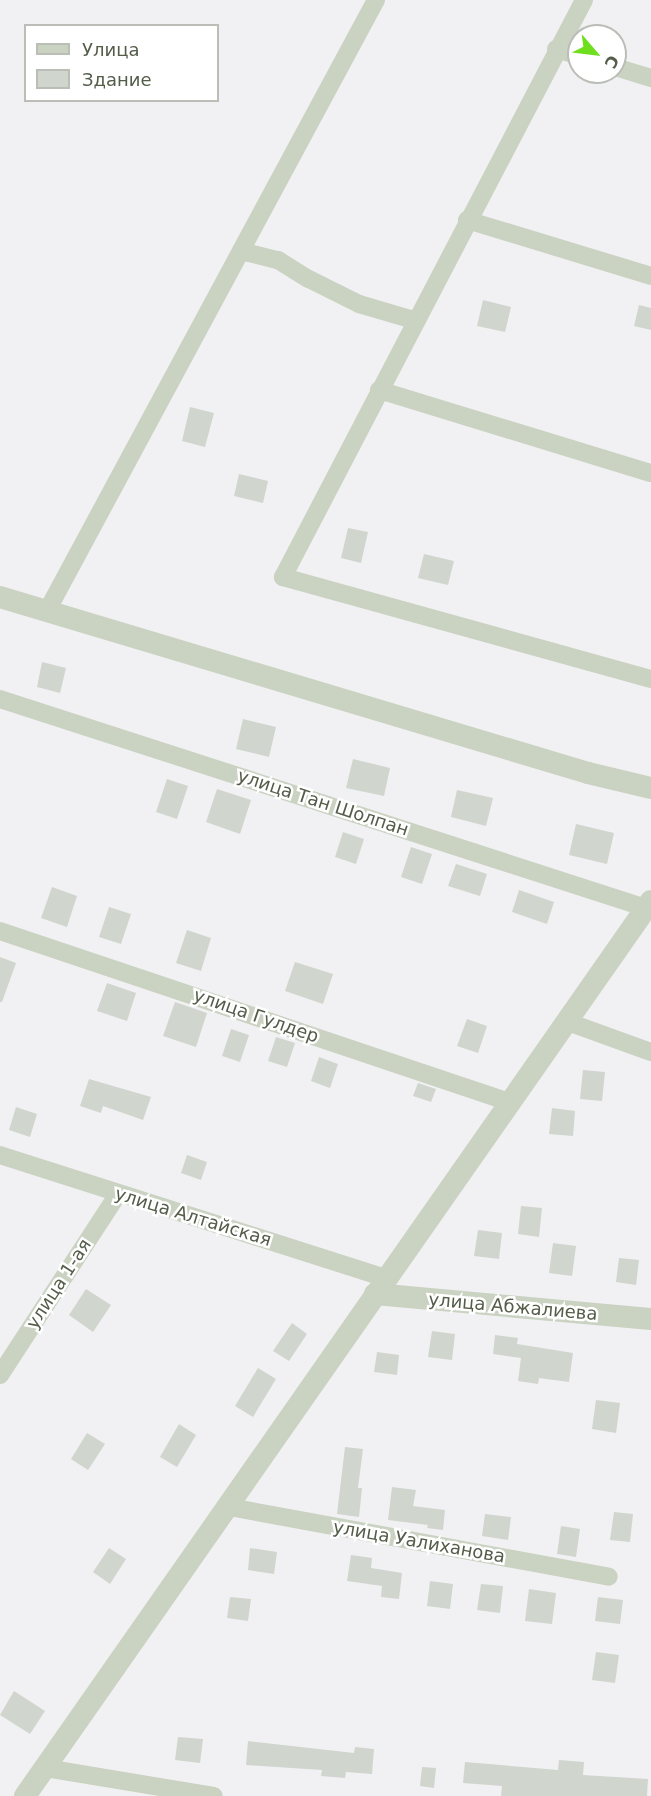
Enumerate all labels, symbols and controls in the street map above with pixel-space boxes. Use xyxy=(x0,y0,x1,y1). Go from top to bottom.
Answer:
legend xyxy=(24,24,219,102)
north arrow xyxy=(567,24,627,84)
text: Улица xyxy=(82,39,139,60)
text: С xyxy=(600,52,623,71)
text: Здание xyxy=(82,69,152,90)
street label: улица Тан Шолпан xyxy=(235,765,411,841)
street label: улица Гулдер xyxy=(191,984,321,1048)
street label: улица Алтайская xyxy=(112,1183,274,1251)
street label: улица 1-ая xyxy=(22,1235,96,1333)
street label: улица Абжалиева xyxy=(428,1289,598,1325)
street label: улица Уалиханова xyxy=(331,1516,507,1568)

